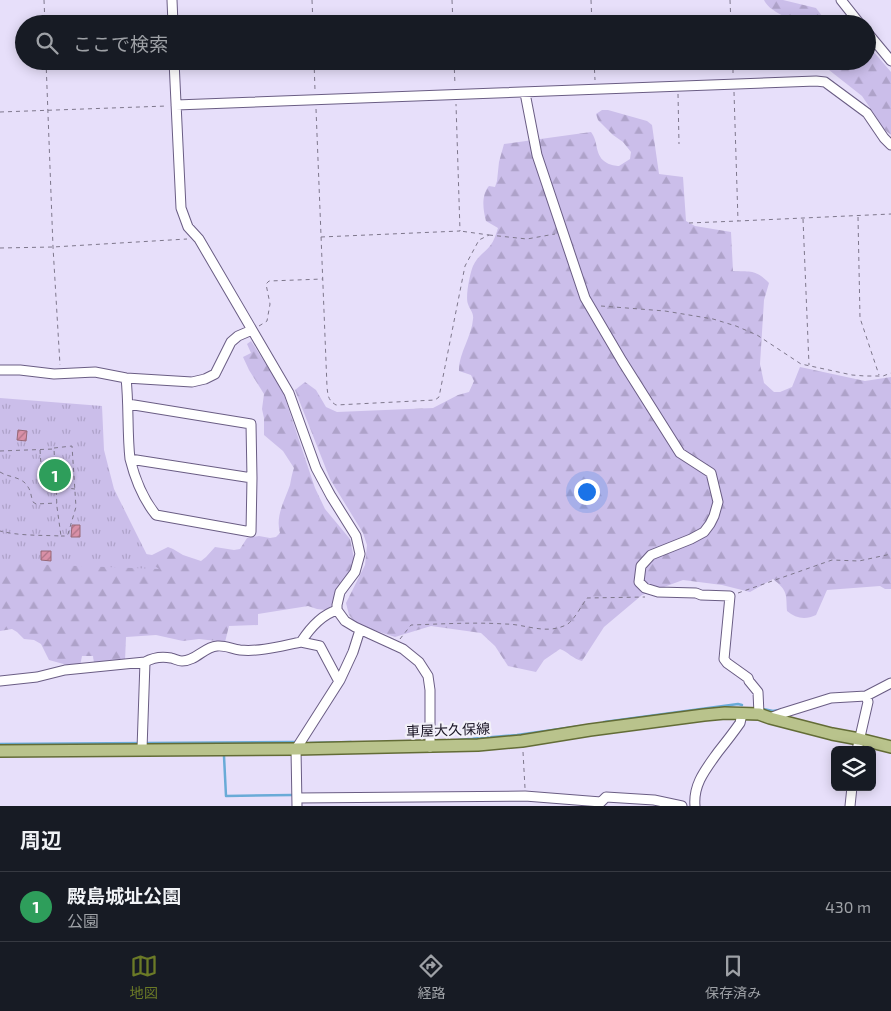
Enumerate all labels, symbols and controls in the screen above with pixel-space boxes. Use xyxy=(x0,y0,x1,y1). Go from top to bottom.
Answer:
search box xyxy=(15,15,876,70)
icon: search xyxy=(33,29,61,57)
text: ここで検索 xyxy=(73,32,168,55)
pin: 1 xyxy=(39,456,71,494)
your location xyxy=(574,479,600,505)
street label: 車屋大久保線 xyxy=(406,720,490,739)
map controls xyxy=(831,746,876,791)
button: layers xyxy=(831,746,876,791)
text: 周辺 xyxy=(20,827,62,852)
text: 殿島城址公園 xyxy=(67,884,181,907)
text: 1 xyxy=(33,897,39,916)
text: 430 m xyxy=(825,897,871,916)
text: 公園 xyxy=(67,911,99,930)
tab: 地図 xyxy=(130,952,158,1002)
tab: 経路 xyxy=(417,952,445,1002)
tab: 保存済み xyxy=(705,952,761,1002)

